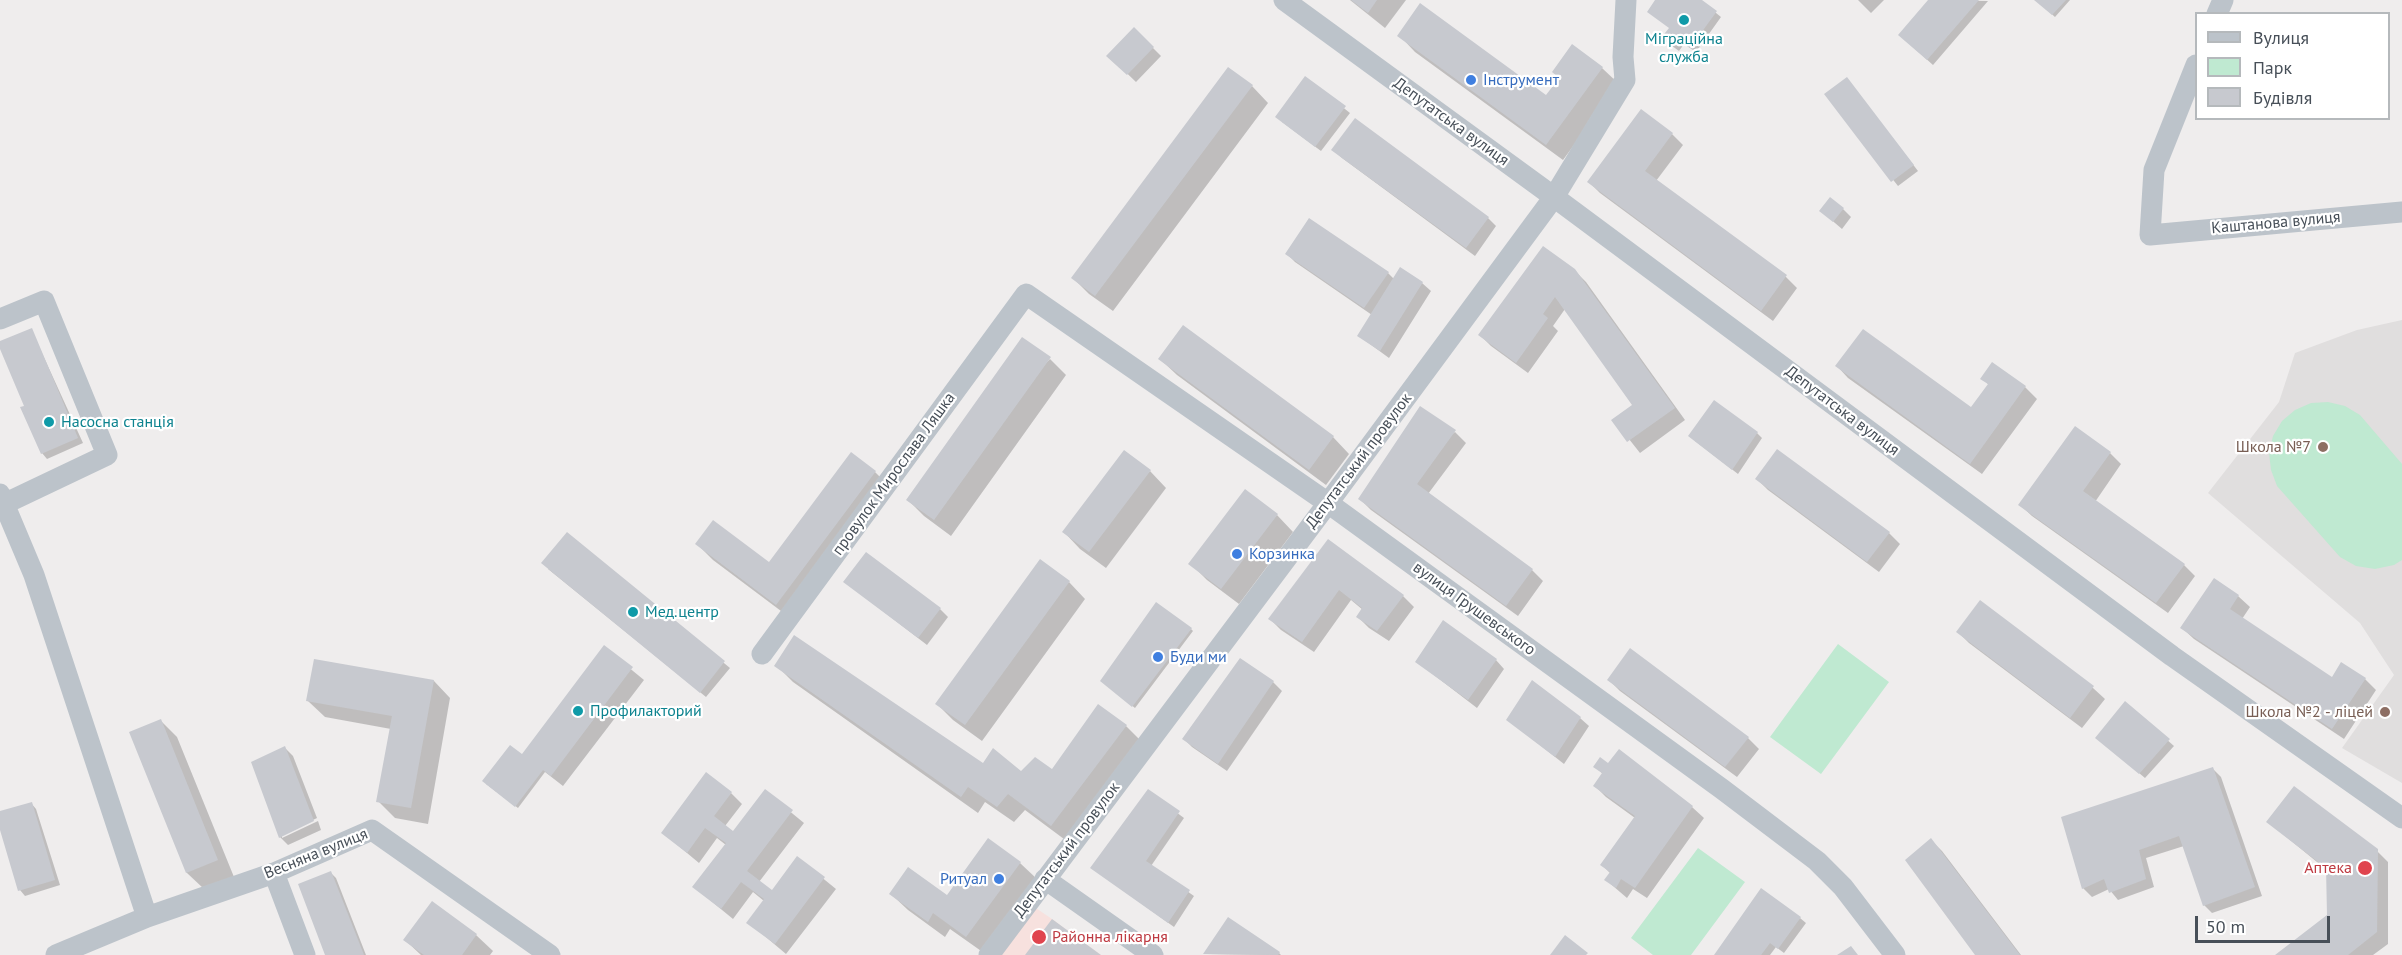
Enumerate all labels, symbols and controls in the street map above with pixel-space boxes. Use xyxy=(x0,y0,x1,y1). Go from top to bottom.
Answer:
legend xyxy=(2195,12,2390,120)
marker: Міграційна служба xyxy=(1677,13,1691,27)
text: Вулиця xyxy=(2253,26,2309,49)
place label: Міграційна служба xyxy=(1645,29,1723,67)
text: Парк xyxy=(2253,56,2292,79)
place label: Інструмент xyxy=(1483,70,1559,90)
marker: Інструмент xyxy=(1464,73,1478,87)
street label: Депутатська вулиця xyxy=(1390,74,1512,170)
text: Будівля xyxy=(2253,86,2312,109)
street label: Каштанова вулиця xyxy=(2211,208,2341,238)
street label: Депутатська вулиця xyxy=(1781,362,1903,460)
street label: провулок Мирослава Ляшка xyxy=(828,389,960,559)
street label: Депутатський провулок xyxy=(1302,390,1416,532)
place label: Насосна станція xyxy=(61,412,174,432)
marker: Насосна станція xyxy=(42,415,56,429)
place label: Школа №7 xyxy=(2236,437,2311,457)
marker: Школа №7 xyxy=(2316,440,2330,454)
place label: Корзинка xyxy=(1249,544,1315,564)
marker: Корзинка xyxy=(1230,547,1244,561)
street label: вулиця Грушевського xyxy=(1409,558,1539,660)
place label: Мед.центр xyxy=(645,602,719,622)
marker: Мед.центр xyxy=(626,605,640,619)
place label: Буди ми xyxy=(1170,647,1227,667)
marker: Буди ми xyxy=(1151,650,1165,664)
place label: Профилакторий xyxy=(590,701,702,721)
place label: Школа №2 - ліцей xyxy=(2245,702,2373,722)
marker: Профилакторий xyxy=(571,704,585,718)
marker: Школа №2 - ліцей xyxy=(2378,705,2392,719)
street label: Депутатський провулок xyxy=(1010,779,1124,921)
street label: Весняна вулиця xyxy=(261,825,371,883)
place label: Аптека xyxy=(2304,858,2352,878)
marker: Аптека xyxy=(2356,859,2374,877)
place label: Ритуал xyxy=(940,869,987,889)
marker: Ритуал xyxy=(992,872,1006,886)
scale bar xyxy=(2198,904,2333,942)
text: 50 m xyxy=(2206,915,2245,938)
place label: Районна лікарня xyxy=(1052,927,1168,947)
marker: Районна лікарня xyxy=(1030,928,1048,946)

